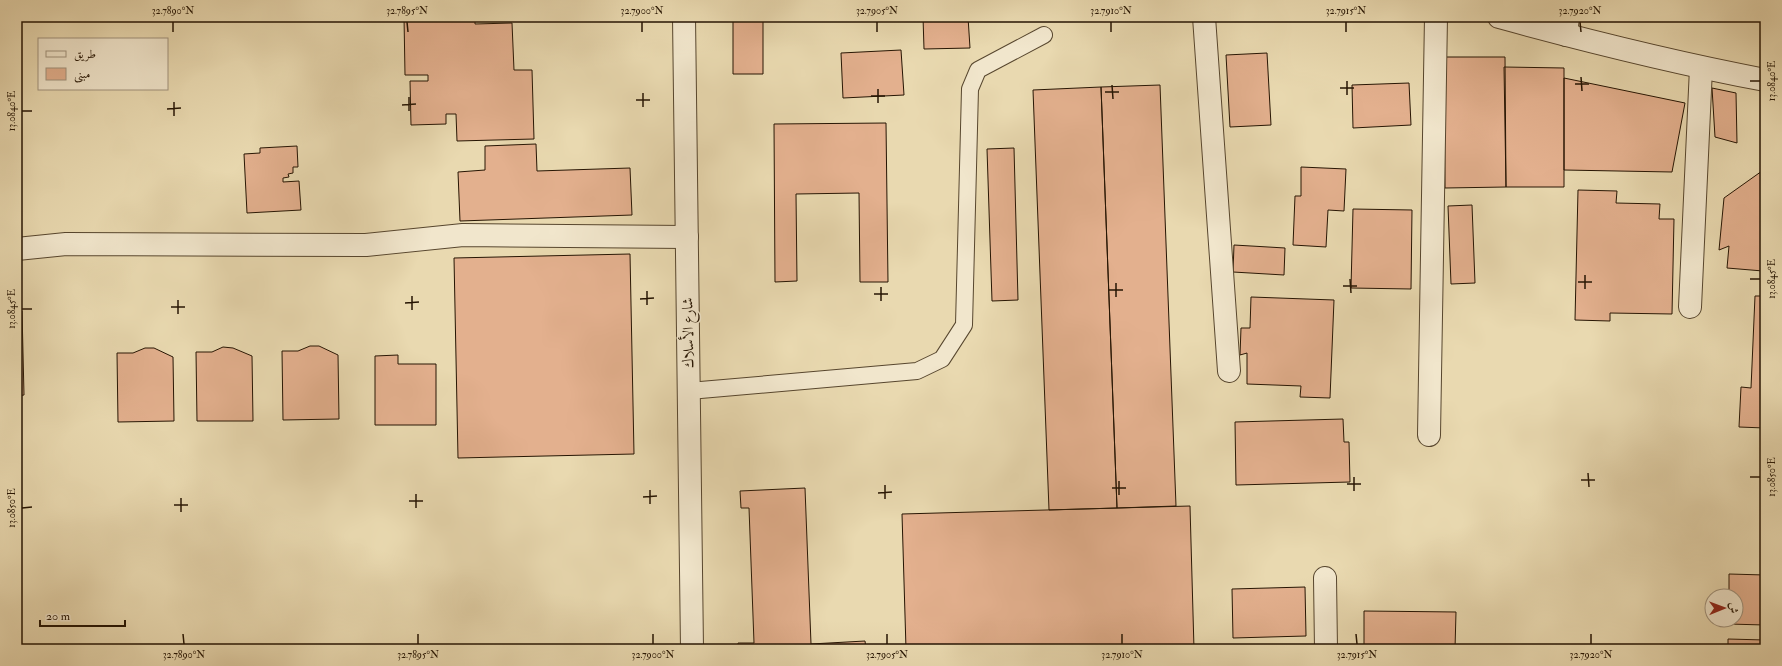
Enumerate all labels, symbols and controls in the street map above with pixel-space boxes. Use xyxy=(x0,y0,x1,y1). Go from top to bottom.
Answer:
text: 32.7890°N xyxy=(152,5,194,17)
text: 32.7895°N xyxy=(386,5,428,17)
text: 32.7900°N xyxy=(621,5,663,17)
text: 32.7905°N xyxy=(856,5,898,17)
text: 32.7910°N xyxy=(1090,5,1132,17)
text: 32.7915°N xyxy=(1326,5,1366,17)
text: 32.7920°N xyxy=(1559,5,1601,17)
legend xyxy=(38,38,168,90)
text: طريق xyxy=(74,47,96,62)
text: 13.0840°E xyxy=(1766,61,1778,101)
text: مبنى xyxy=(74,67,90,83)
text: 13.0840°E xyxy=(6,91,18,131)
text: 13.0845°E xyxy=(1766,259,1778,299)
text: 13.0845°E xyxy=(6,289,18,329)
street label: شارع الأسلاك xyxy=(676,297,702,369)
text: 13.0850°E xyxy=(1766,457,1778,497)
text: 13.0850°E xyxy=(6,488,18,528)
north arrow xyxy=(1704,588,1744,628)
scale bar xyxy=(40,602,125,628)
text: ش xyxy=(1727,602,1740,613)
text: 20 m xyxy=(46,609,71,624)
text: 32.7890°N xyxy=(163,649,205,661)
text: 32.7895°N xyxy=(397,649,439,661)
text: 32.7900°N xyxy=(632,649,674,661)
text: 32.7905°N xyxy=(866,649,908,661)
text: 32.7910°N xyxy=(1101,649,1143,661)
text: 32.7915°N xyxy=(1337,649,1377,661)
text: 32.7920°N xyxy=(1570,649,1612,661)

